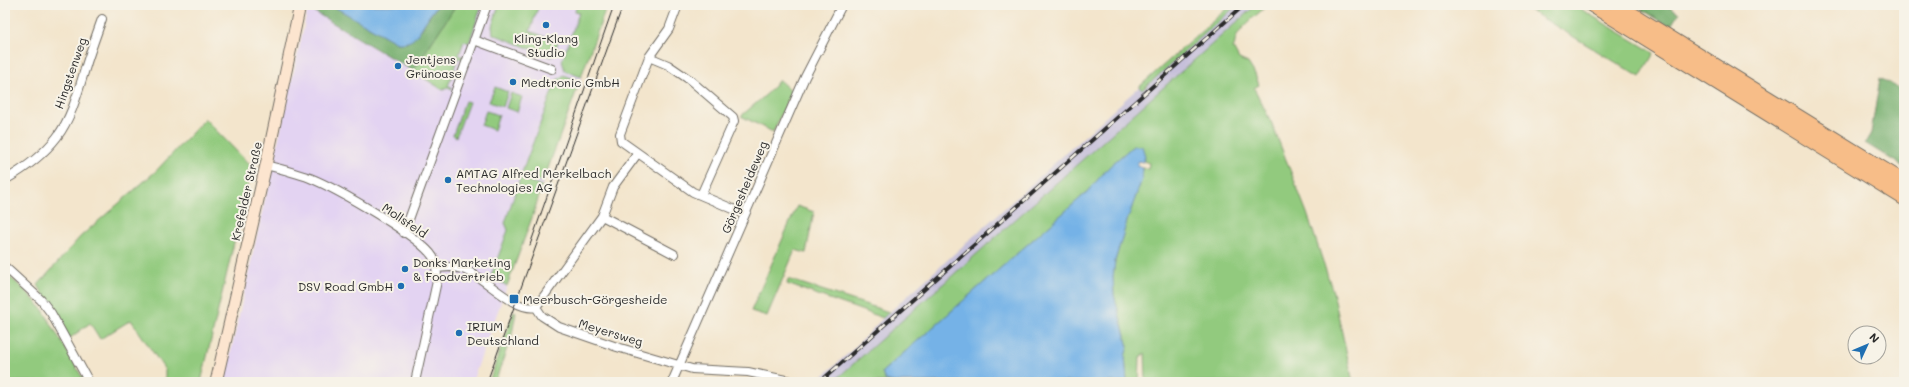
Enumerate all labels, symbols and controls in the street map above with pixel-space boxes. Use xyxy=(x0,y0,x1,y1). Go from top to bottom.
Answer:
marker: Kling-Klang Studio xyxy=(541,20,551,30)
place label: Kling-Klang Studio xyxy=(514,30,578,60)
street label: Hingstenweg xyxy=(50,35,90,111)
place label: Jentjens Grünoase xyxy=(406,51,462,81)
marker: Jentjens Grünoase xyxy=(393,61,403,71)
place label: Medtronic GmbH xyxy=(521,74,620,90)
marker: Medtronic GmbH xyxy=(508,77,518,87)
street label: Görgesheideweg xyxy=(717,138,771,236)
street label: Krefelder Straße xyxy=(227,140,265,242)
place label: AMTAG Alfred Merkelbach Technologies AG xyxy=(456,165,611,195)
marker: AMTAG Alfred Merkelbach Technologies AG xyxy=(443,175,453,185)
street label: Mollsfeld xyxy=(379,199,431,241)
place label: Donks Marketing & Foodvertrieb xyxy=(413,254,511,284)
marker: Donks Marketing & Foodvertrieb xyxy=(400,264,410,274)
place label: DSV Road GmbH xyxy=(298,278,393,294)
marker: DSV Road GmbH xyxy=(396,281,406,291)
place label: Meerbusch-Görgesheide xyxy=(523,291,668,307)
marker: Meerbusch-Görgesheide xyxy=(508,293,520,305)
street label: Meyersweg xyxy=(577,315,645,349)
place label: IRIUM Deutschland xyxy=(467,318,539,348)
north arrow xyxy=(1847,325,1887,365)
marker: IRIUM Deutschland xyxy=(454,328,464,338)
text: N xyxy=(1866,329,1883,346)

